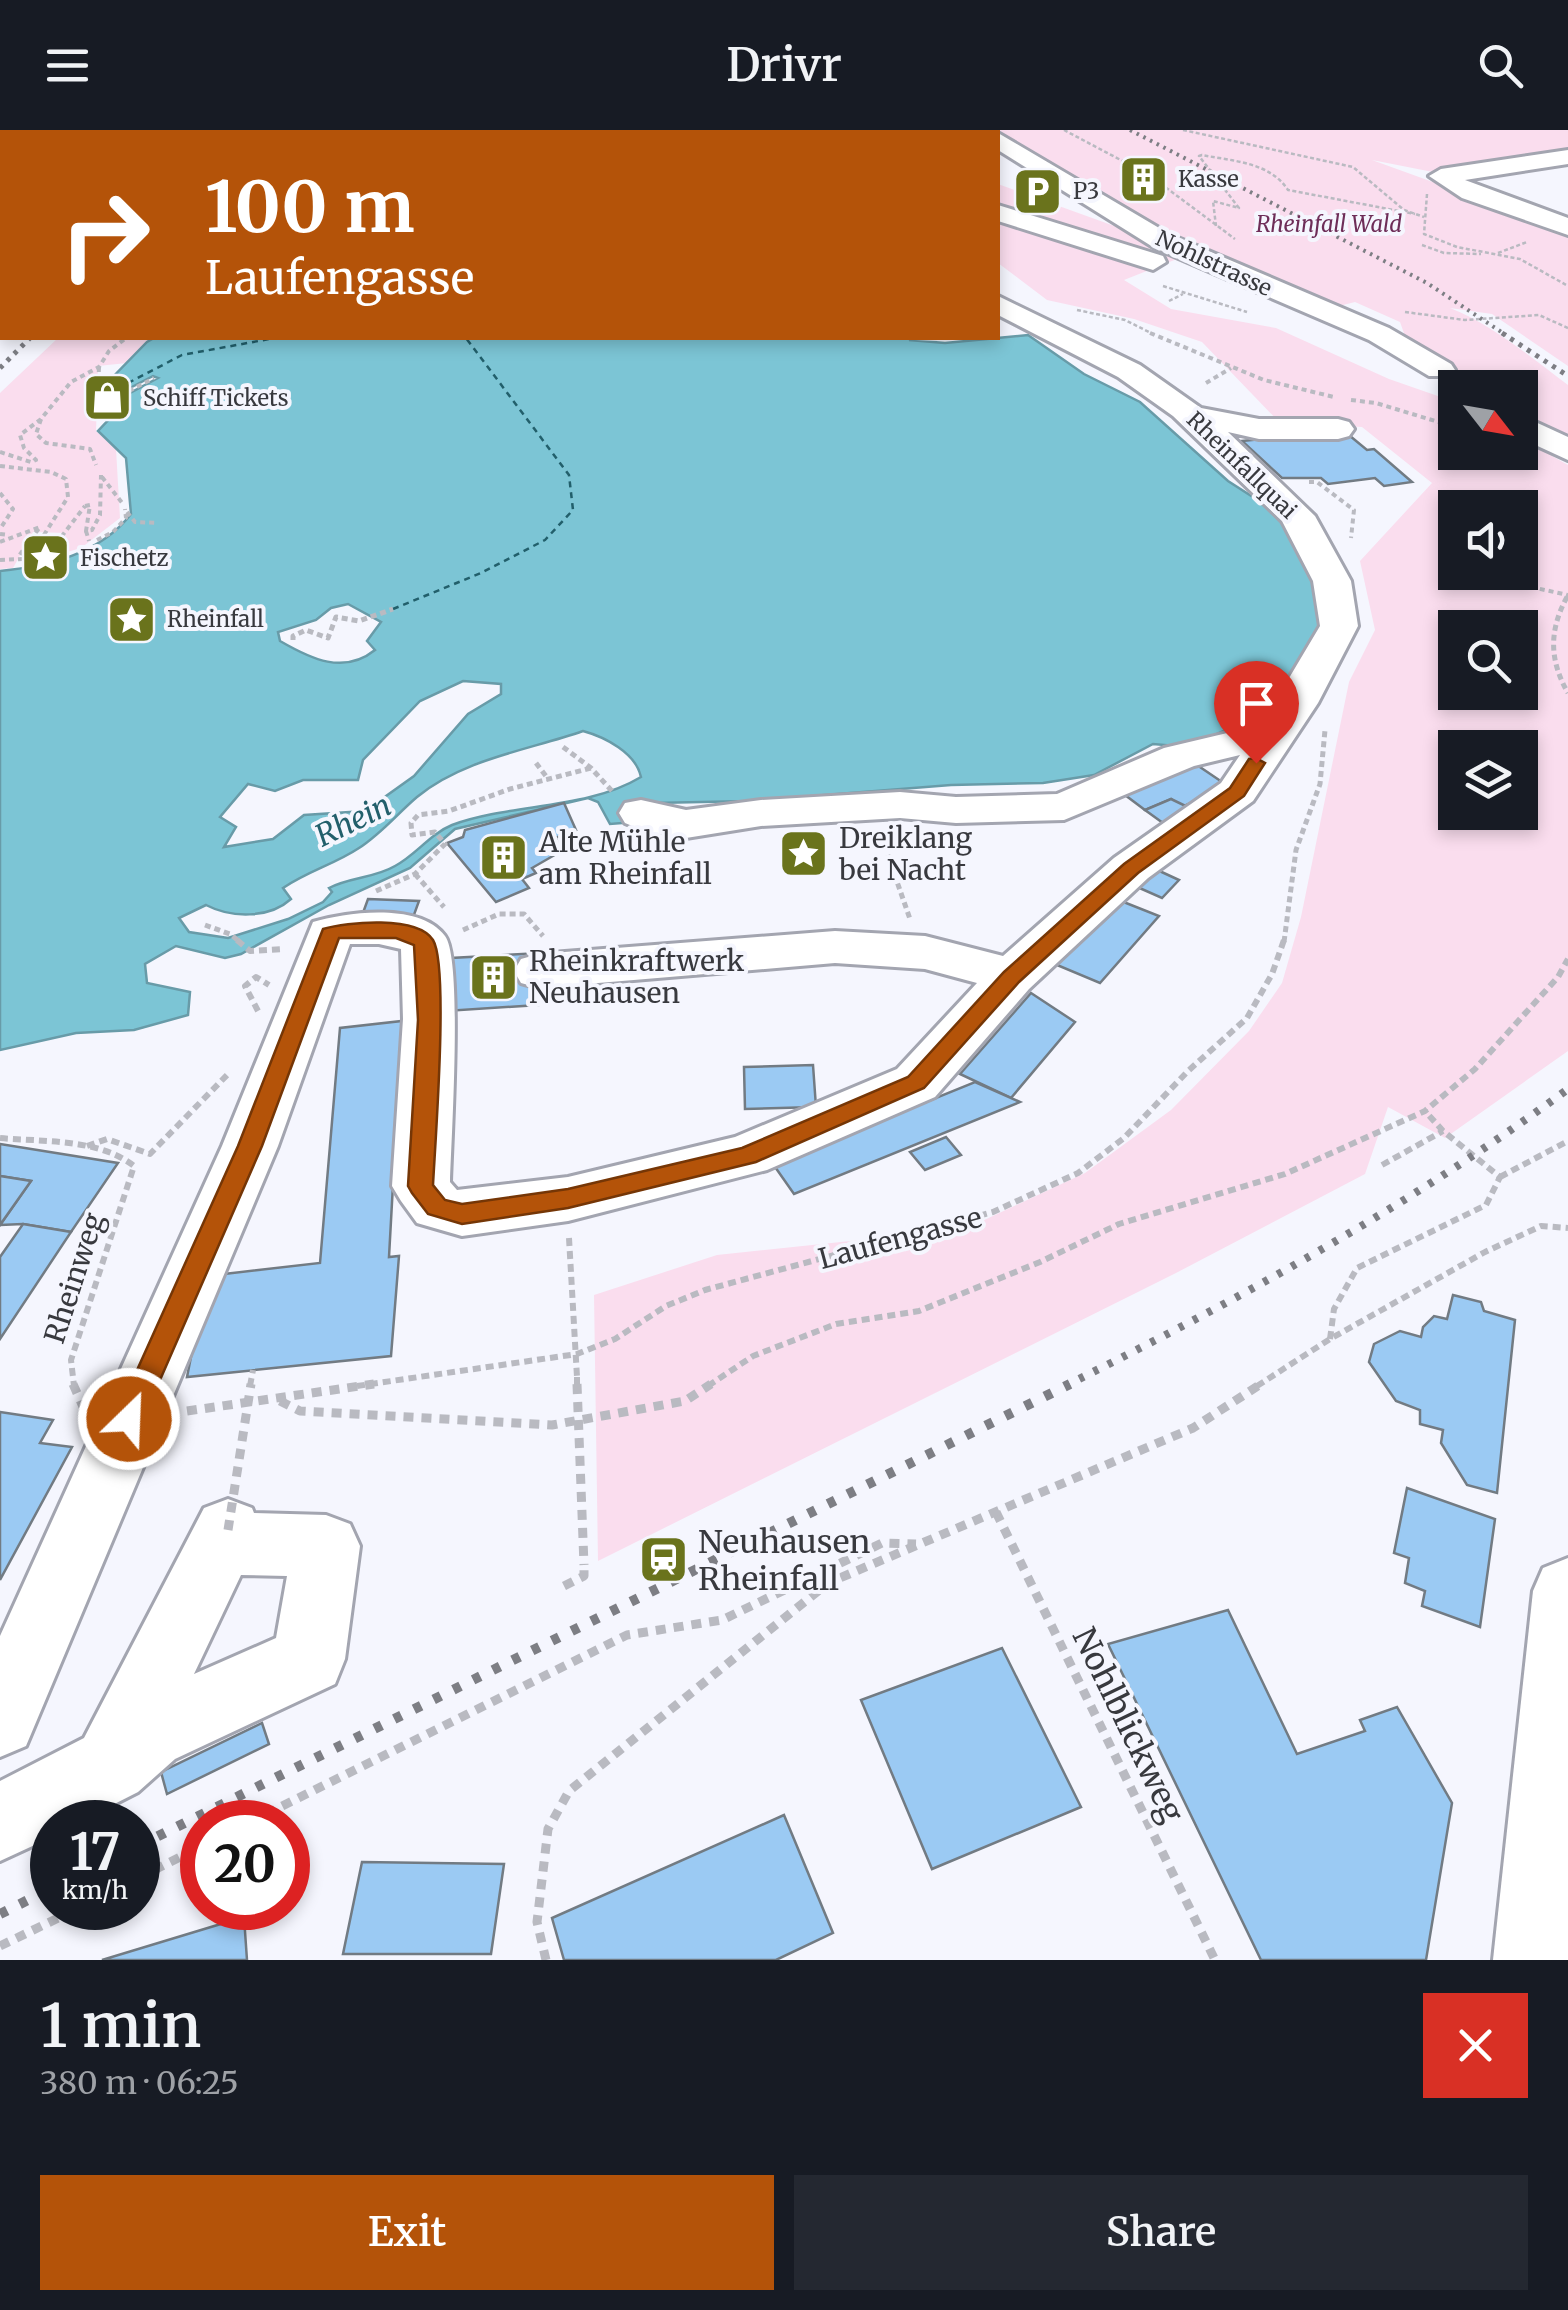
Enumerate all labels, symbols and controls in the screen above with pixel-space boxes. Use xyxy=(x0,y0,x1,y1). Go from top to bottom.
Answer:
text: Drivr xyxy=(726,37,842,93)
icon: menu xyxy=(40,38,95,93)
icon: search xyxy=(1473,38,1528,93)
building icon: Kasse xyxy=(1117,153,1169,205)
text: 100 m xyxy=(205,163,415,251)
parking icon: P3 xyxy=(1012,165,1064,217)
place label: Kasse xyxy=(1178,165,1239,193)
icon: right xyxy=(40,170,170,300)
place label: P3 xyxy=(1073,177,1099,205)
park label: Rheinfall Wald xyxy=(1256,210,1402,238)
street label: Nohlstrasse xyxy=(1151,224,1277,302)
text: Laufengasse xyxy=(205,250,474,306)
north arrow xyxy=(1438,370,1538,470)
map controls xyxy=(1438,370,1538,830)
shop icon: Schiff Tickets xyxy=(82,372,134,424)
place label: Schiff Tickets xyxy=(143,384,288,412)
street label: Rheinfallquai xyxy=(1181,405,1303,525)
button: sound xyxy=(1438,490,1538,590)
place icon: Fischetz xyxy=(19,532,71,584)
place label: Fischetz xyxy=(80,544,168,572)
place icon: Rheinfall xyxy=(106,593,158,645)
place label: Rheinfall xyxy=(167,605,264,633)
button: search xyxy=(1438,610,1538,710)
pin xyxy=(1214,661,1299,764)
icon: arrive xyxy=(1229,676,1284,731)
button: layers xyxy=(1438,730,1538,830)
water label: Rhein xyxy=(309,785,397,855)
place label: Dreiklang bei Nacht xyxy=(838,820,972,888)
place label: Alte Mühle am Rheinfall xyxy=(538,824,712,892)
place icon: Dreiklang bei Nacht xyxy=(778,828,830,880)
building icon: Alte Mühle am Rheinfall xyxy=(478,832,530,884)
place label: Rheinkraftwerk Neuhausen xyxy=(529,943,745,1011)
building icon: Rheinkraftwerk Neuhausen xyxy=(468,951,520,1003)
street label: Laufengasse xyxy=(814,1199,986,1277)
street label: Rheinweg xyxy=(36,1208,112,1348)
position arrow xyxy=(77,1367,181,1471)
place label: Neuhausen Rheinfall xyxy=(698,1522,871,1599)
station icon: Neuhausen Rheinfall xyxy=(637,1534,689,1586)
street label: Nohlblickweg xyxy=(1064,1621,1192,1829)
speed limit sign: 20 xyxy=(180,1800,310,1930)
text: 17 xyxy=(70,1821,120,1884)
text: km/h xyxy=(62,1874,128,1906)
text: 1 min xyxy=(40,1988,201,2063)
button: close xyxy=(1423,1993,1528,2098)
text: 380 m · 06:25 xyxy=(40,2063,239,2103)
button: Exit xyxy=(40,2175,774,2290)
button: Share xyxy=(794,2175,1528,2290)

